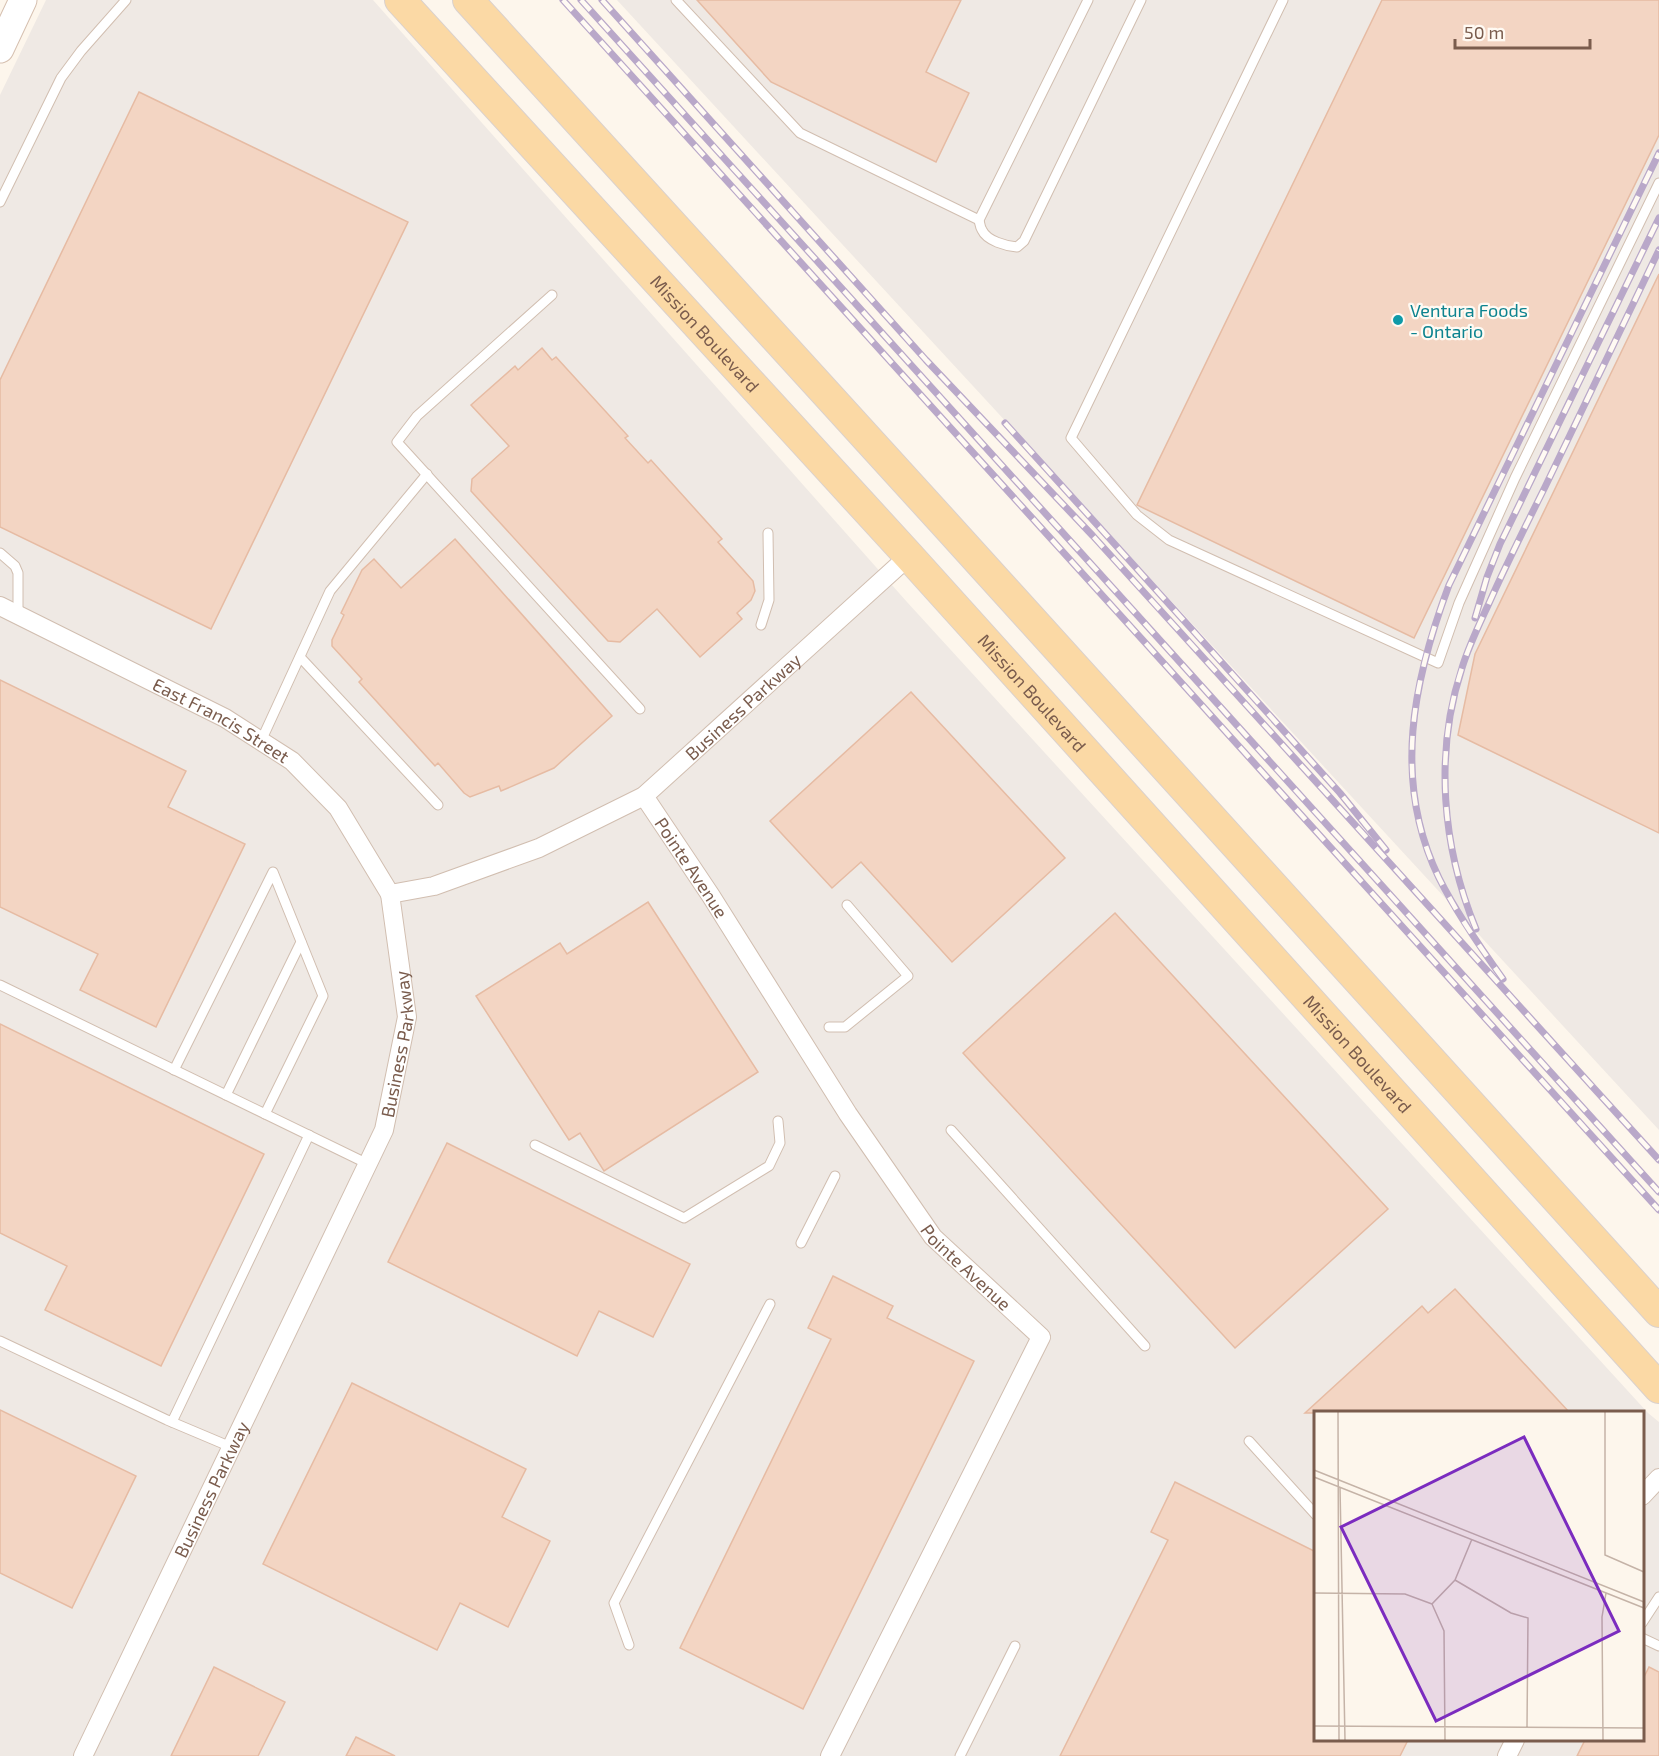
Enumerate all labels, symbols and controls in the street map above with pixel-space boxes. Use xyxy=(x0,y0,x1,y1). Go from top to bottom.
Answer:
scale bar xyxy=(1455,12,1590,50)
text: 50 m xyxy=(1464,21,1504,43)
street label: Mission Boulevard xyxy=(646,270,764,397)
place label: Ventura Foods - Ontario xyxy=(1410,299,1528,342)
marker: Ventura Foods - Ontario xyxy=(1391,313,1405,327)
street label: Mission Boulevard xyxy=(974,629,1091,756)
street label: Business Parkway xyxy=(680,648,806,765)
street label: East Francis Street xyxy=(149,673,294,768)
street label: Pointe Avenue xyxy=(650,813,733,922)
street label: Business Parkway xyxy=(376,969,418,1119)
street label: Mission Boulevard xyxy=(1299,990,1417,1117)
street label: Pointe Avenue xyxy=(916,1220,1016,1315)
inset map xyxy=(1314,1411,1644,1741)
street label: Business Parkway xyxy=(169,1417,254,1561)

